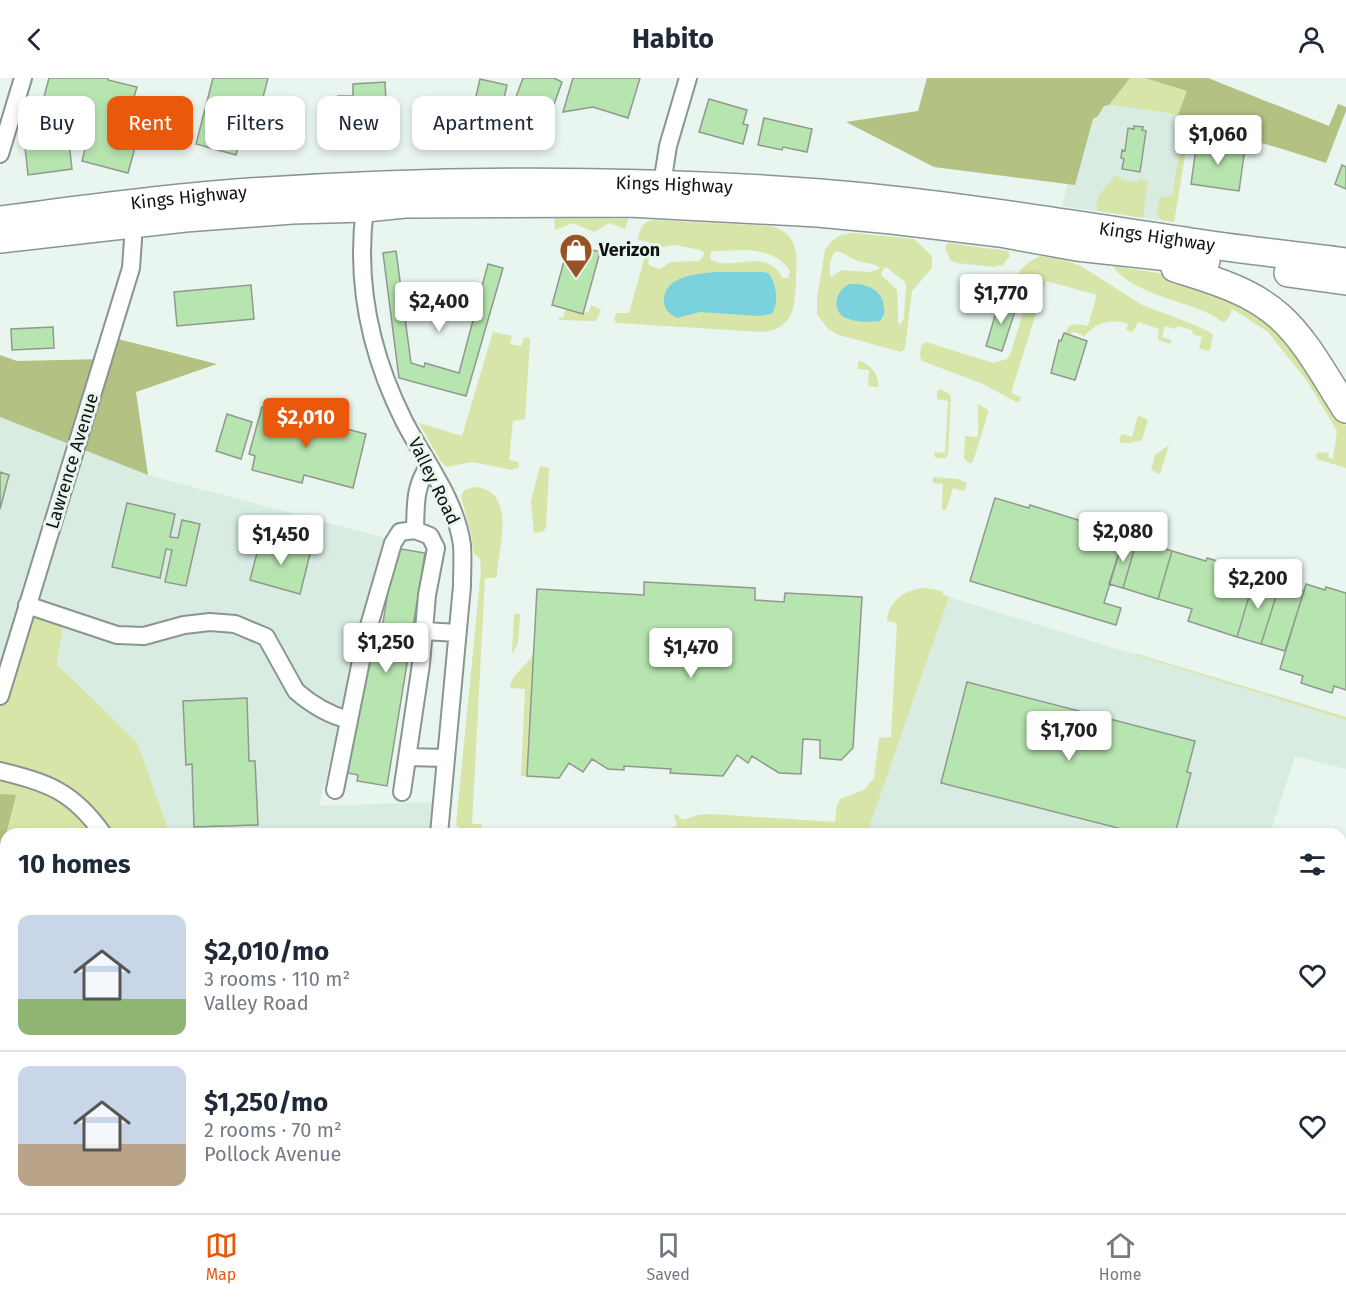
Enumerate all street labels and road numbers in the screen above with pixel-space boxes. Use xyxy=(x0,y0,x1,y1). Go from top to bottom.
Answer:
street label: Kings Highway xyxy=(615,172,733,198)
street label: Kings Highway xyxy=(129,181,248,214)
street label: Kings Highway xyxy=(1098,217,1217,256)
street label: Lawrence Avenue xyxy=(41,390,103,532)
street label: Valley Road xyxy=(403,434,465,528)

